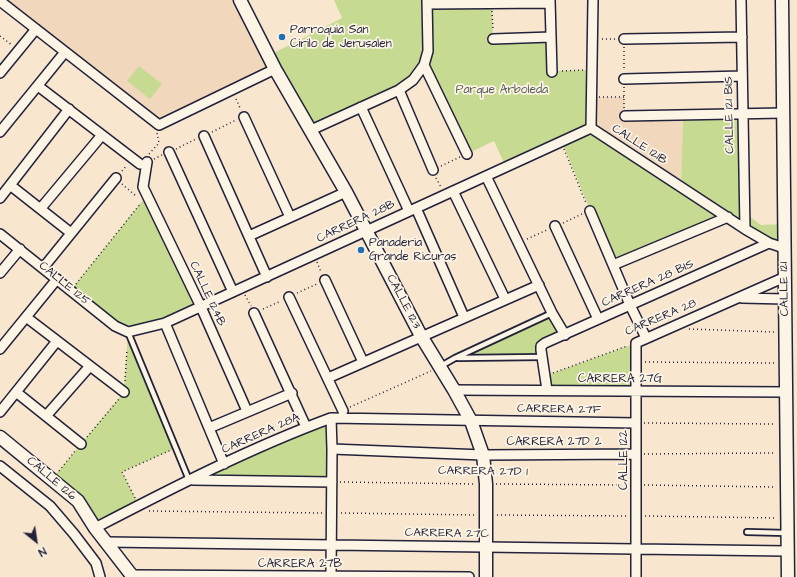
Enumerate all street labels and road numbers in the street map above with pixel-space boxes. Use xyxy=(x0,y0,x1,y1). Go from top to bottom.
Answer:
street label: CALLE 121 BIS xyxy=(722,76,738,154)
street label: CALLE 121B xyxy=(609,122,669,168)
street label: CARRERA 28B xyxy=(315,198,397,246)
street label: CARRERA 28 BIS xyxy=(600,257,696,311)
street label: CALLE 125 xyxy=(36,259,92,309)
street label: CALLE 124B xyxy=(186,259,228,329)
street label: CALLE 121 xyxy=(777,262,793,316)
street label: CALLE 123 xyxy=(383,272,423,332)
street label: CARRERA 28 xyxy=(623,297,699,339)
street label: CARRERA 27G xyxy=(578,372,662,386)
street label: CARRERA 27F xyxy=(517,402,601,418)
street label: CARRERA 28A xyxy=(220,410,302,458)
street label: CALLE 122 xyxy=(617,430,631,490)
street label: CARRERA 27D 2 xyxy=(506,435,602,449)
street label: CALLE 126 xyxy=(23,454,79,504)
street label: CARRERA 27D 1 xyxy=(438,464,528,480)
street label: CARRERA 27C xyxy=(405,526,489,542)
street label: CARRERA 27B xyxy=(258,557,342,571)

